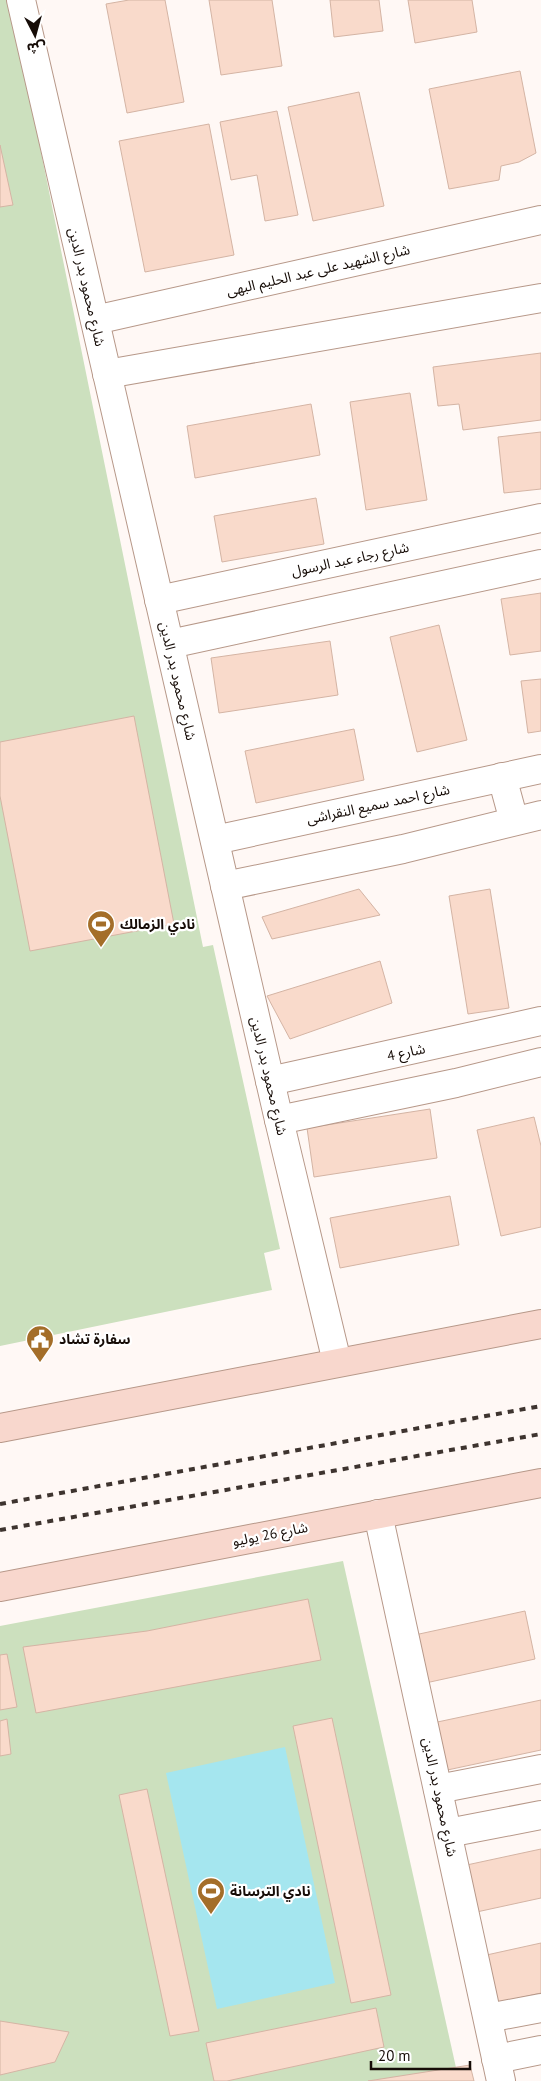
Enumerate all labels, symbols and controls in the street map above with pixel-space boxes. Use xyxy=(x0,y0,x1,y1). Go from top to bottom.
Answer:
north arrow xyxy=(10,10,60,60)
text: ش xyxy=(26,38,47,58)
street label: شارع محمود بدر الدين xyxy=(63,226,109,349)
street label: شارع الشهيد على عبد الحليم البهى xyxy=(224,240,412,302)
street label: شارع رجاء عبد الرسول xyxy=(290,538,411,582)
street label: شارع محمود بدر الدين xyxy=(154,620,200,743)
street label: شارع احمد سميع النقراشى xyxy=(305,780,452,830)
sports icon: نادي الزمالك xyxy=(86,909,116,948)
place label: نادي الزمالك xyxy=(120,915,195,935)
street label: شارع محمود بدر الدين xyxy=(245,1015,291,1138)
street label: شارع 4 xyxy=(385,1039,427,1067)
public building icon: سفارة تشاد xyxy=(25,1324,55,1363)
place label: سفارة تشاد xyxy=(59,1330,130,1348)
street label: شارع 26 يوليو xyxy=(231,1518,310,1552)
street label: شارع محمود بدر الدين xyxy=(417,1736,461,1859)
sports icon: نادي الترسانة xyxy=(196,1876,226,1915)
place label: نادي الترسانة xyxy=(230,1882,311,1902)
scale bar xyxy=(371,2038,470,2070)
text: 20 m xyxy=(378,2046,411,2065)

